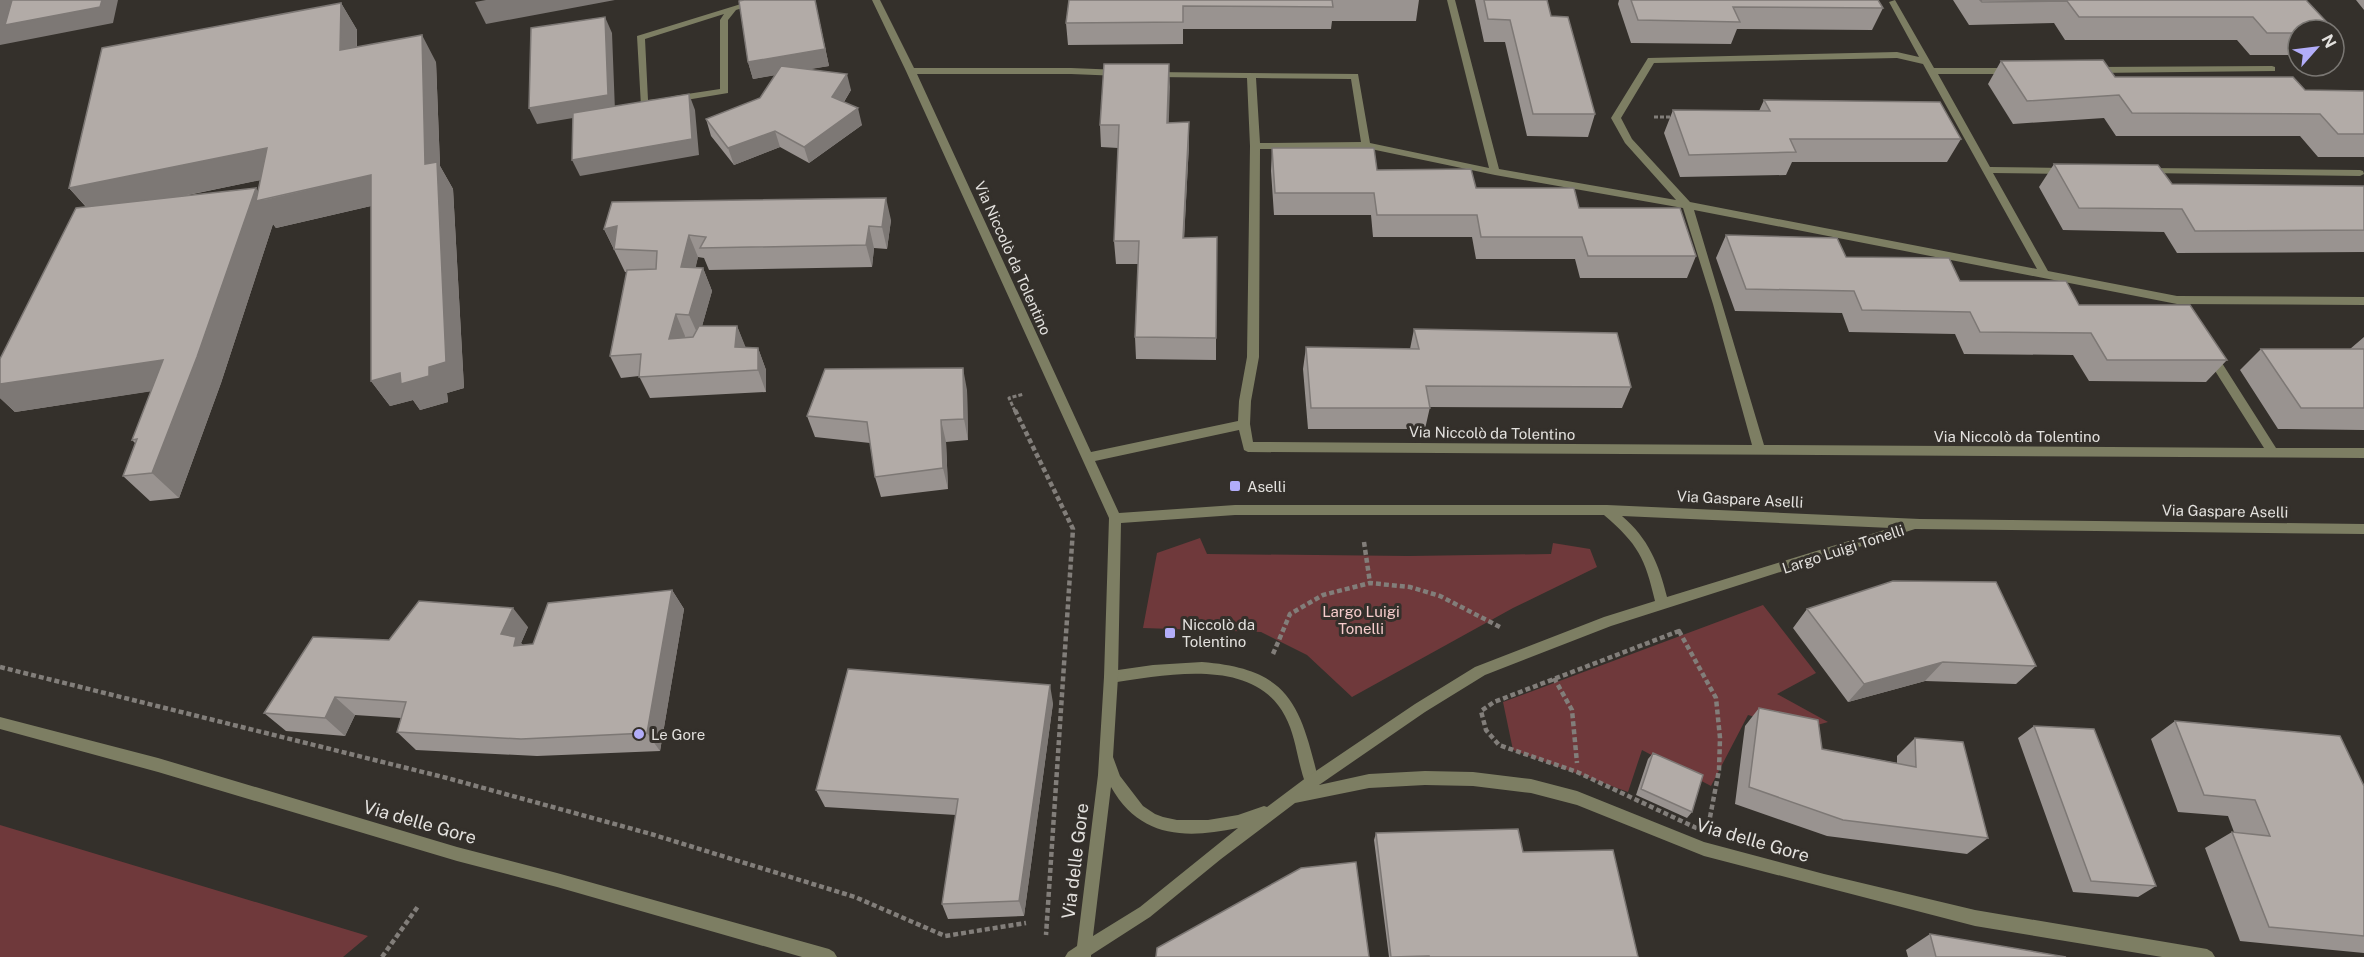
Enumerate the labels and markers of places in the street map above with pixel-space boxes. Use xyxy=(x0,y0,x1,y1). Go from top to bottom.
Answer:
place label: Aselli xyxy=(1247,478,1286,495)
marker: Aselli xyxy=(1228,479,1242,493)
place label: Niccolò da Tolentino xyxy=(1182,616,1255,650)
marker: Niccolò da Tolentino xyxy=(1163,626,1177,640)
place label: Le Gore xyxy=(651,726,705,743)
marker: Le Gore xyxy=(632,727,646,741)

